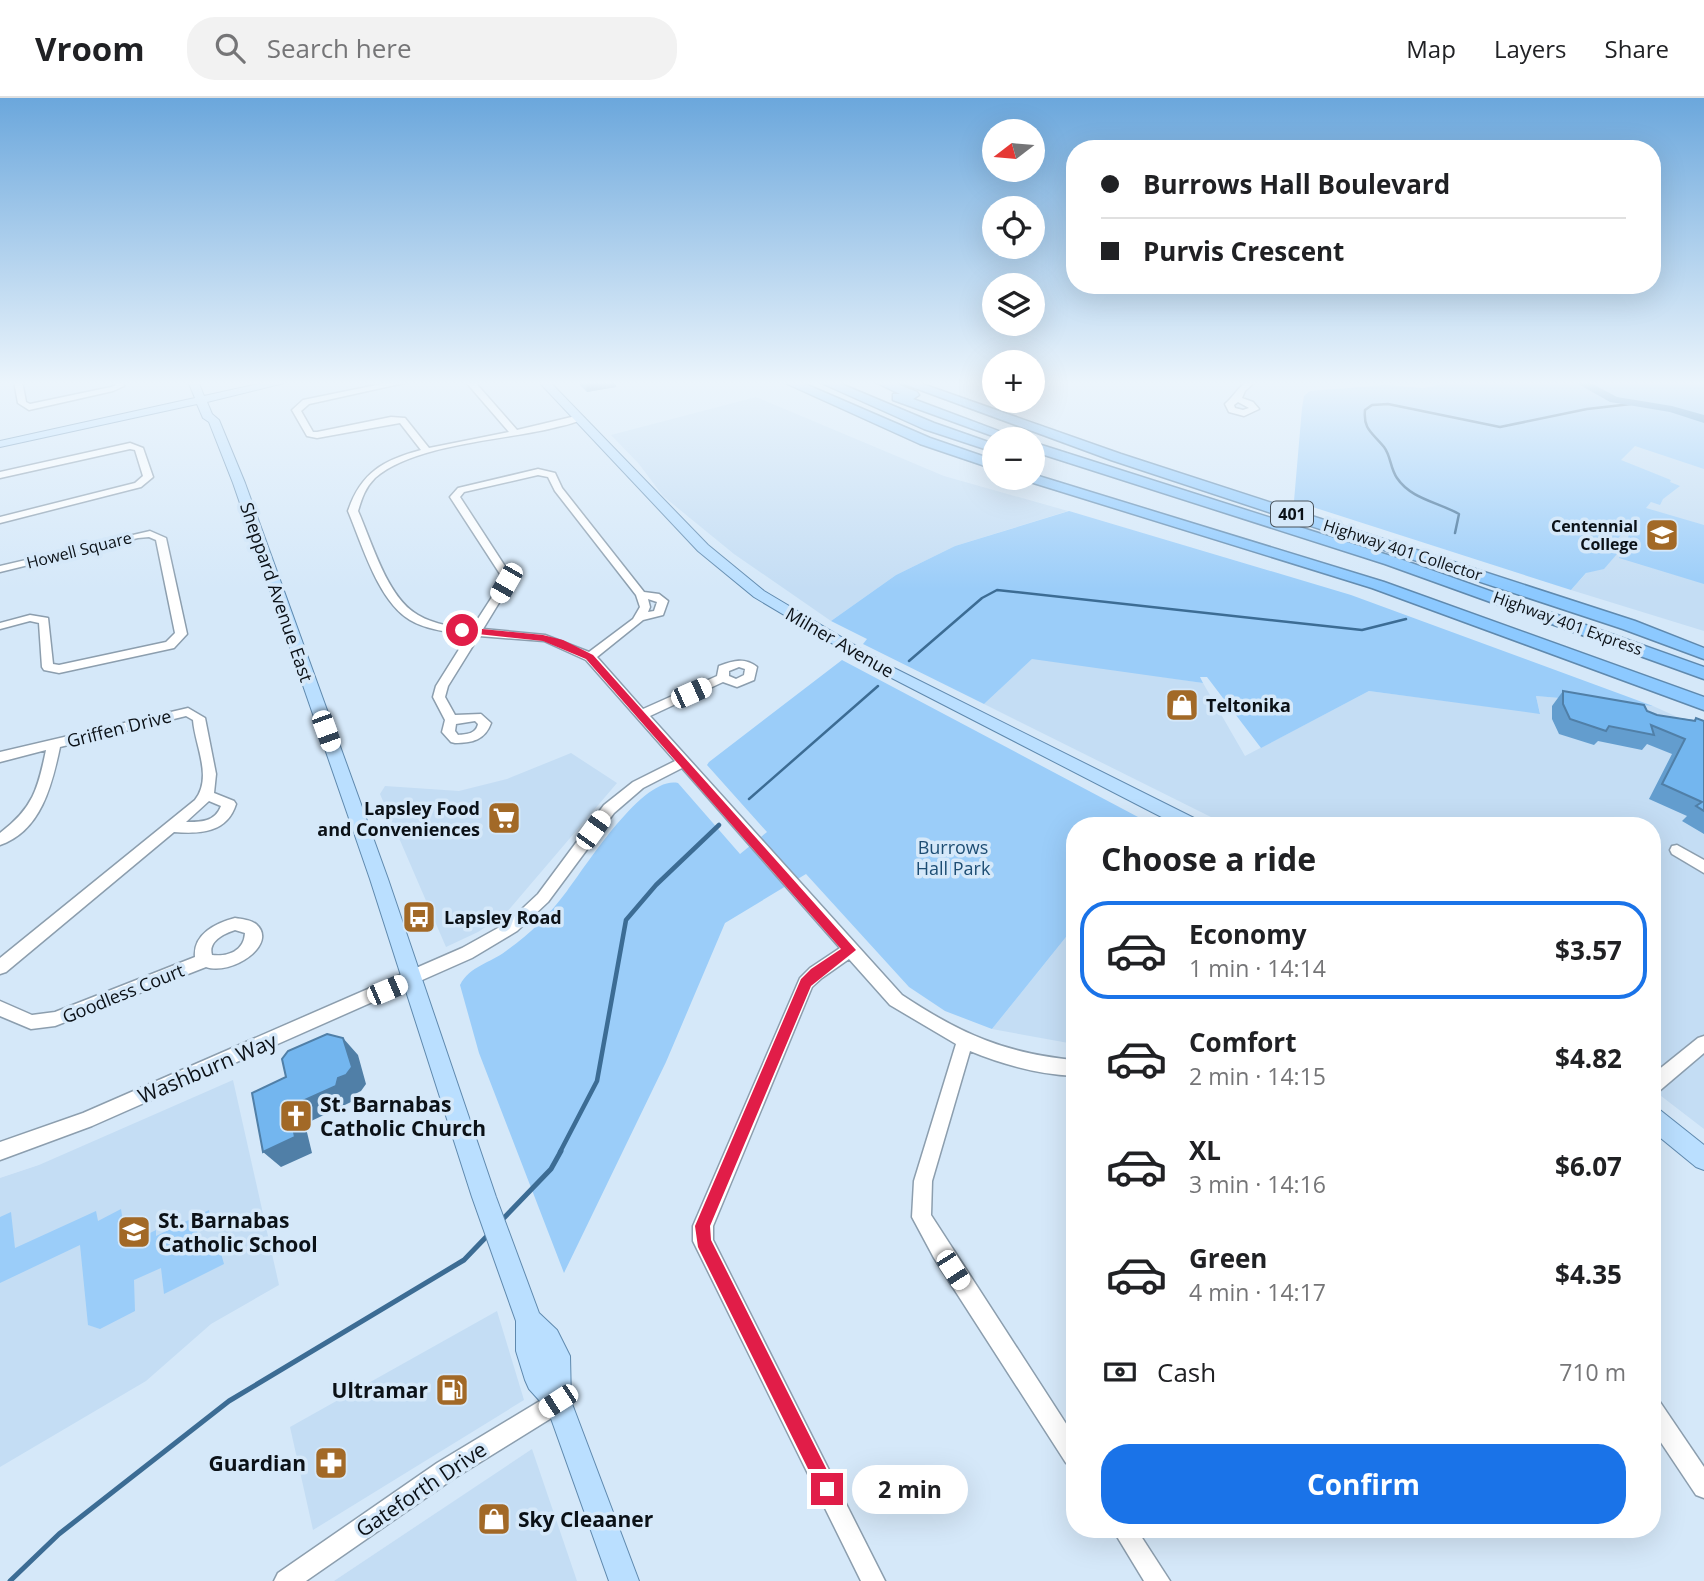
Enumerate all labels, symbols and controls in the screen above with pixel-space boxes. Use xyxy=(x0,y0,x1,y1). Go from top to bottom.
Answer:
search box xyxy=(187,17,677,80)
text: Vroom xyxy=(35,26,145,71)
icon: search xyxy=(211,29,249,67)
text: Search here xyxy=(267,30,412,66)
text: Map xyxy=(1406,32,1456,65)
text: Layers xyxy=(1494,32,1567,65)
text: Share xyxy=(1605,32,1669,65)
north arrow xyxy=(982,119,1045,182)
map controls xyxy=(982,119,1045,490)
text: Burrows Hall Boulevard xyxy=(1143,166,1450,202)
button: locate xyxy=(982,196,1045,259)
text: Purvis Crescent xyxy=(1143,233,1344,269)
button: layers xyxy=(982,273,1045,336)
button: + xyxy=(982,350,1045,413)
button: − xyxy=(982,427,1045,490)
street label: Sheppard Avenue East xyxy=(235,499,319,685)
road number: 401 xyxy=(1271,502,1313,526)
street label: Highway 401 Collector xyxy=(1321,514,1486,586)
place label: Centennial College xyxy=(1551,515,1638,555)
school or university icon: Centennial College xyxy=(1643,516,1681,554)
street label: Howell Square xyxy=(24,526,134,574)
car xyxy=(487,560,526,606)
street label: Highway 401 Express xyxy=(1490,586,1646,660)
street label: Milner Avenue xyxy=(782,601,898,683)
route start xyxy=(446,614,478,646)
car xyxy=(668,675,715,711)
shop icon: Teltonika xyxy=(1163,686,1201,724)
place label: Teltonika xyxy=(1206,693,1291,717)
street label: Griffen Drive xyxy=(64,703,174,753)
car xyxy=(309,708,344,754)
place label: Lapsley Food and Conveniences xyxy=(317,796,480,841)
supermarket icon: Lapsley Food and Conveniences xyxy=(485,799,523,837)
car xyxy=(573,807,614,853)
park label: Burrows Hall Park xyxy=(916,835,991,880)
text: Choose a ride xyxy=(1101,837,1316,880)
bus stop icon: Lapsley Road xyxy=(400,898,438,936)
place label: Lapsley Road xyxy=(444,905,562,929)
text: Economy xyxy=(1189,916,1307,952)
icon: car xyxy=(1105,919,1168,982)
text: $3.57 xyxy=(1555,932,1622,968)
text: 1 min · 14:14 xyxy=(1189,952,1326,984)
street label: Goodless Court xyxy=(59,958,187,1028)
car xyxy=(364,972,411,1008)
text: Comfort xyxy=(1189,1024,1296,1060)
street label: Washburn Way xyxy=(133,1026,281,1110)
icon: car xyxy=(1105,1027,1168,1090)
text: $4.82 xyxy=(1555,1040,1622,1076)
text: 2 min · 14:15 xyxy=(1189,1060,1326,1092)
place label: St. Barnabas Catholic Church xyxy=(320,1090,486,1142)
church icon: St. Barnabas Catholic Church xyxy=(277,1097,315,1135)
text: XL xyxy=(1189,1132,1221,1168)
icon: car xyxy=(1105,1135,1168,1198)
text: $6.07 xyxy=(1555,1148,1622,1184)
text: 3 min · 14:16 xyxy=(1189,1168,1326,1200)
place label: St. Barnabas Catholic School xyxy=(158,1206,318,1258)
school or university icon: St. Barnabas Catholic School xyxy=(115,1213,153,1251)
text: Green xyxy=(1189,1240,1267,1276)
icon: car xyxy=(1105,1243,1168,1306)
car xyxy=(933,1247,974,1293)
text: $4.35 xyxy=(1555,1256,1622,1292)
text: 4 min · 14:17 xyxy=(1189,1276,1326,1308)
icon: cash xyxy=(1101,1353,1139,1391)
text: Cash xyxy=(1157,1354,1216,1390)
text: 710 m xyxy=(1559,1356,1626,1388)
fuel station icon: Ultramar xyxy=(433,1371,471,1409)
place label: Ultramar xyxy=(332,1376,428,1404)
car xyxy=(535,1381,582,1421)
street label: Gateforth Drive xyxy=(350,1435,492,1543)
pharmacy icon: Guardian xyxy=(312,1444,350,1482)
button: Confirm xyxy=(1101,1444,1626,1524)
place label: Guardian xyxy=(209,1449,306,1477)
callout: 2 min xyxy=(852,1464,967,1514)
route end xyxy=(811,1473,843,1505)
text: 2 min xyxy=(878,1473,942,1505)
shop icon: Sky Cleaaner xyxy=(475,1500,513,1538)
place label: Sky Cleaaner xyxy=(518,1505,654,1533)

